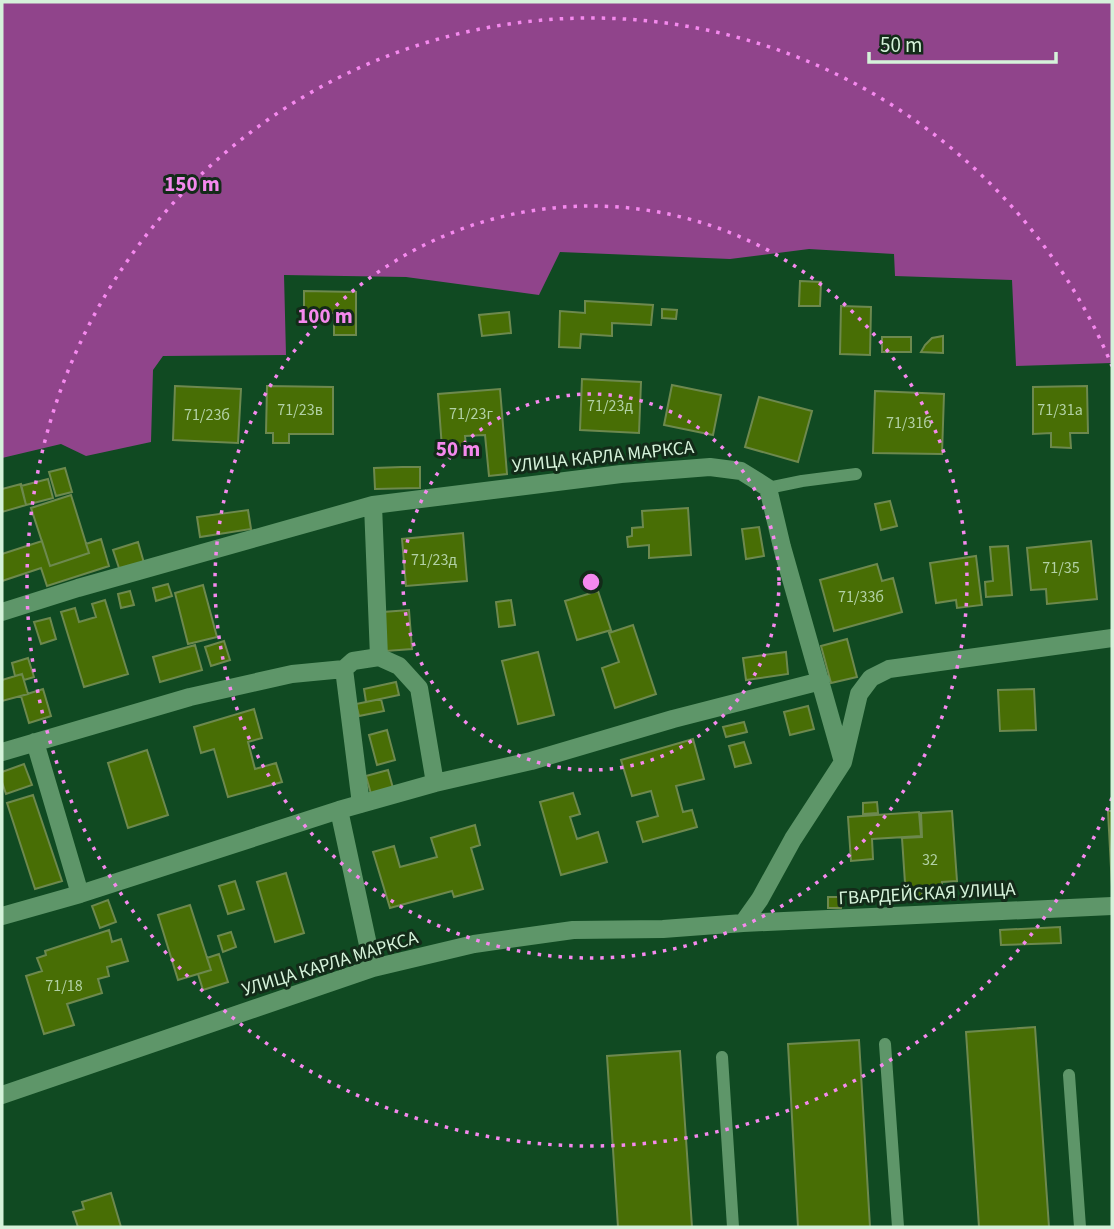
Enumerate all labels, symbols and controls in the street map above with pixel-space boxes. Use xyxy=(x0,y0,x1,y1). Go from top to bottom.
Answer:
scale bar xyxy=(869,21,1056,65)
text: 50 m xyxy=(880,30,922,60)
text: 150 m xyxy=(164,169,220,199)
text: 100 m xyxy=(297,301,353,331)
house number: 71/23д xyxy=(587,395,633,417)
house number: 71/23в xyxy=(277,399,323,421)
house number: 71/31а xyxy=(1037,399,1083,421)
house number: 71/23г xyxy=(449,403,493,425)
house number: 71/23б xyxy=(184,404,230,426)
house number: 71/31б xyxy=(886,412,932,434)
text: 50 m xyxy=(436,434,480,464)
street label: УЛИЦА КАРЛА МАРКСА xyxy=(511,434,696,480)
house number: 71/23д xyxy=(411,549,457,571)
house number: 71/35 xyxy=(1042,557,1080,579)
centre of rings xyxy=(579,570,603,594)
house number: 71/33б xyxy=(838,586,884,608)
house number: 32 xyxy=(922,849,938,871)
street label: ГВАРДЕЙСКАЯ УЛИЦА xyxy=(838,876,1017,912)
street label: УЛИЦА КАРЛА МАРКСА xyxy=(239,924,422,1004)
house number: 71/18 xyxy=(45,975,83,997)

